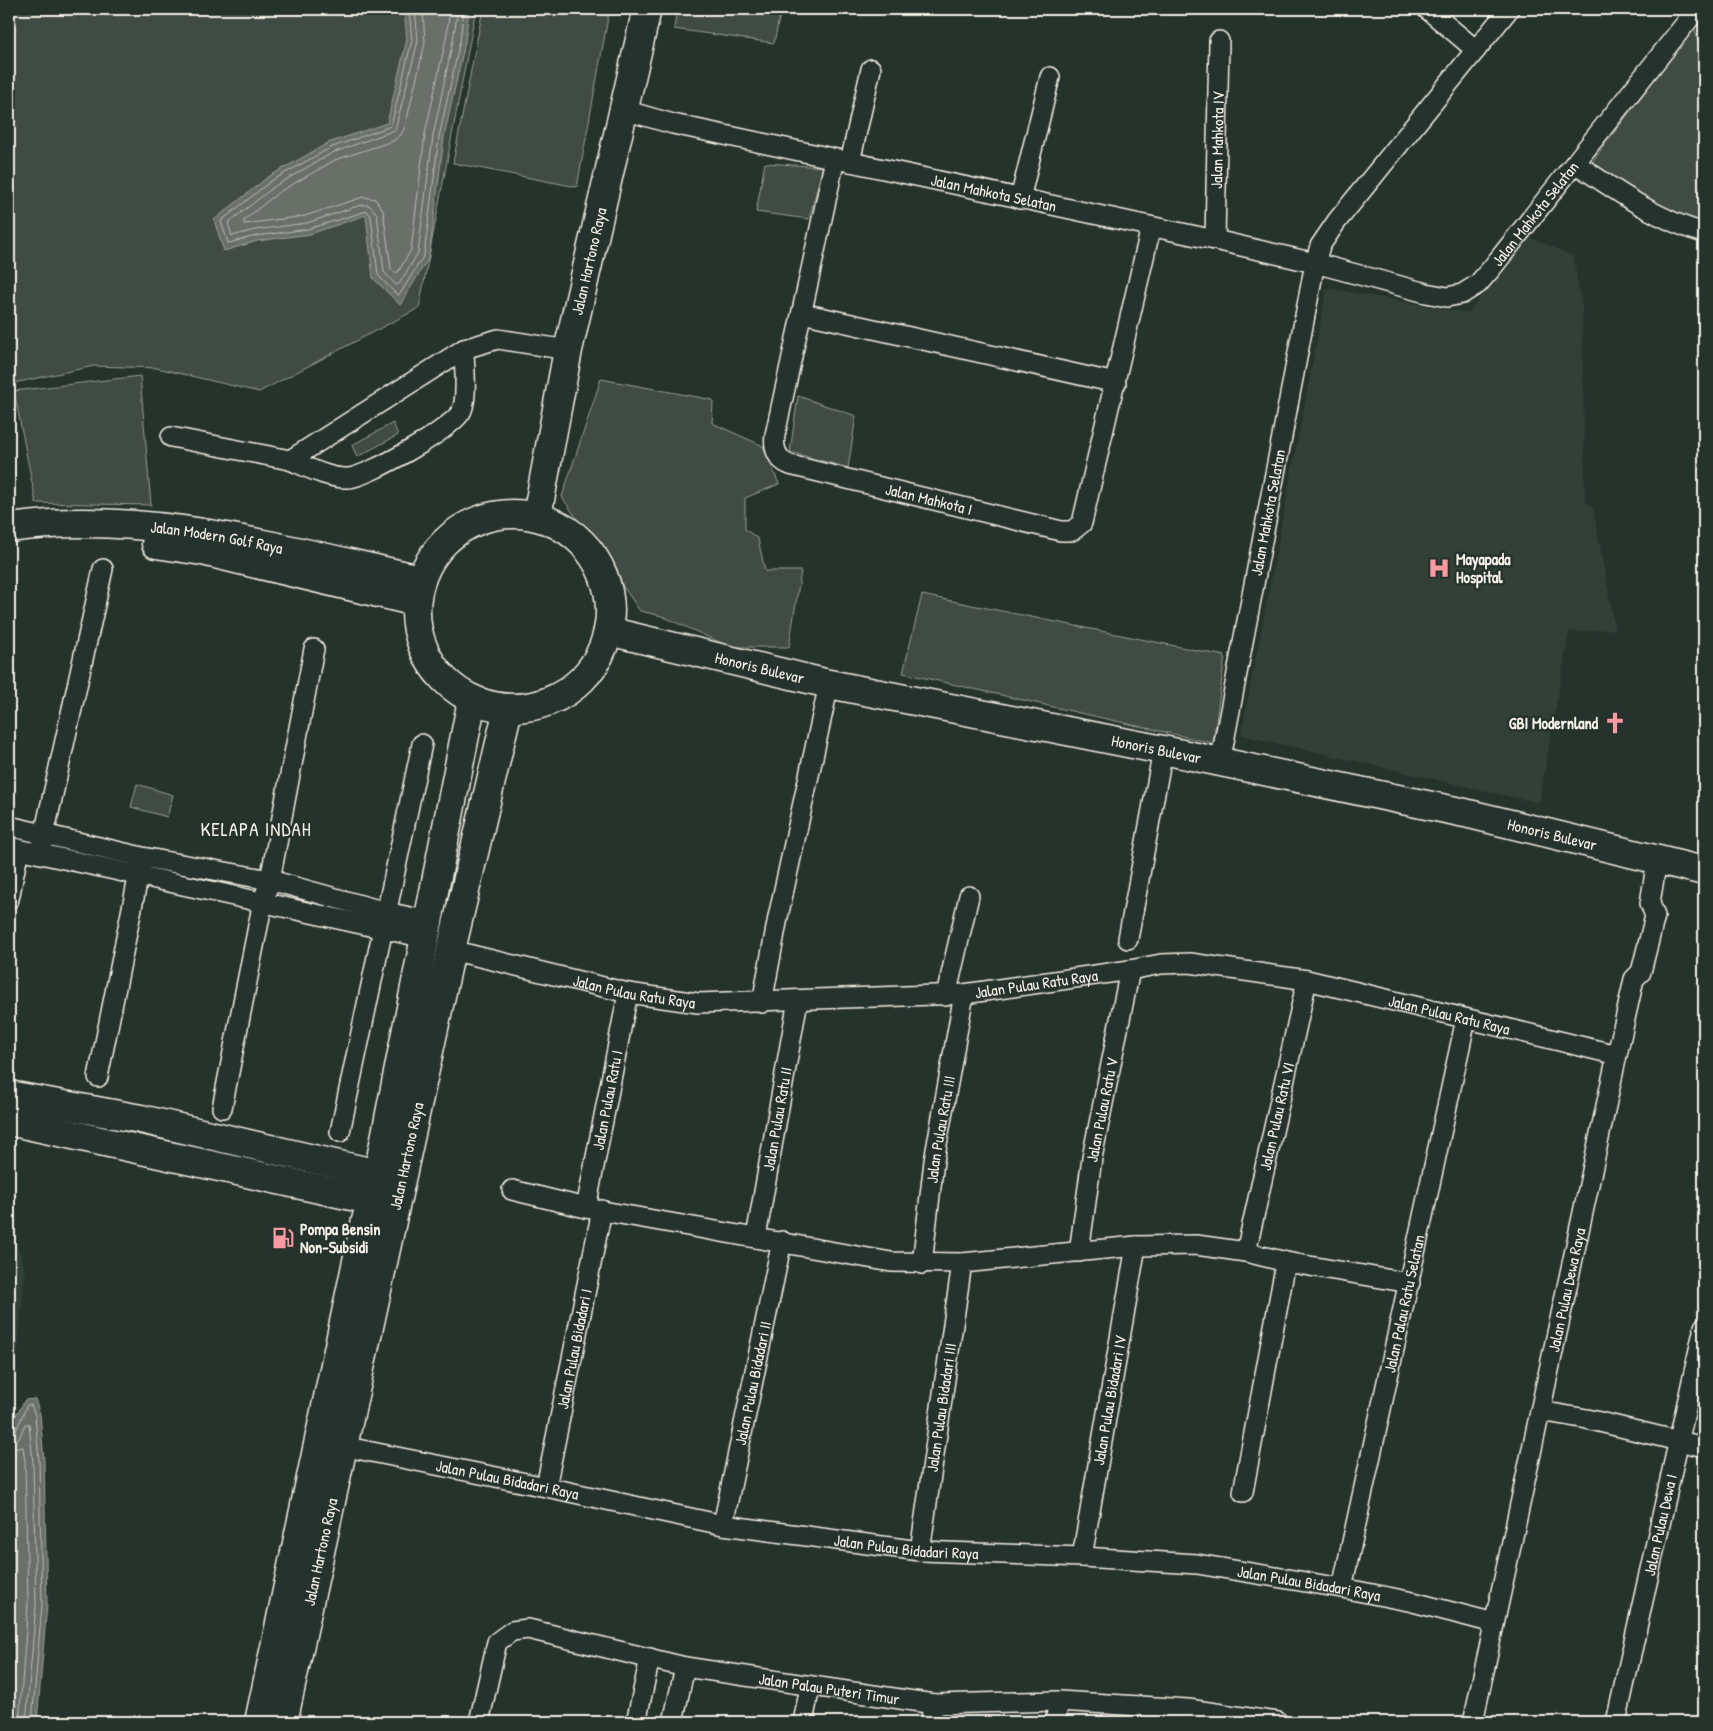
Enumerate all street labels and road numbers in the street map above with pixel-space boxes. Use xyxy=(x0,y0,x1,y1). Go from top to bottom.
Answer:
street label: Jalan Mahkota IV xyxy=(1205,91,1229,189)
street label: Jalan Mahkota Selatan xyxy=(1487,156,1583,271)
street label: Jalan Mahkota Selatan xyxy=(929,168,1059,217)
street label: Jalan Hartono Raya xyxy=(565,205,612,317)
street label: Jalan Mahkota Selatan xyxy=(1245,447,1290,577)
street label: Jalan Mahkota I xyxy=(883,478,975,520)
street label: Jalan Modern Golf Raya xyxy=(150,515,285,559)
street label: Honoris Bulevar xyxy=(713,646,807,689)
street label: Honoris Bulevar xyxy=(1109,729,1203,769)
street label: Honoris Bulevar xyxy=(1505,813,1599,856)
street label: Jalan Pulau Ratu Raya xyxy=(973,964,1099,1003)
street label: Jalan Pulau Ratu Raya xyxy=(571,969,697,1013)
street label: Jalan Pulau Ratu Raya xyxy=(1386,989,1512,1040)
street label: Jalan Pulau Ratu I xyxy=(587,1048,628,1152)
street label: Jalan Pulau Ratu V xyxy=(1081,1055,1123,1164)
street label: Jalan Pulau Ratu VI xyxy=(1254,1060,1299,1173)
street label: Jalan Pulau Ratu II xyxy=(757,1065,797,1173)
street label: Jalan Pulau Ratu III xyxy=(921,1074,960,1184)
street label: Jalan Hartono Raya xyxy=(384,1100,429,1212)
street label: Jalan Pulau Dewa Raya xyxy=(1542,1226,1590,1354)
street label: Jalan Palau Ratu Selatan xyxy=(1378,1233,1430,1375)
street label: Jalan Pulau Bidadari I xyxy=(551,1287,597,1411)
street label: Jalan Pulau Bidadari II xyxy=(729,1319,776,1447)
street label: Jalan Pulau Bidadari IV xyxy=(1087,1334,1131,1467)
street label: Jalan Pulau Bidadari III xyxy=(921,1342,961,1473)
street label: Jalan Pulau Bidadari Raya xyxy=(434,1454,581,1505)
street label: Jalan Pulau Dewa I xyxy=(1638,1472,1682,1578)
street label: Jalan Hartono Raya xyxy=(298,1496,342,1608)
street label: Jalan Pulau Bidadari Raya xyxy=(833,1529,979,1564)
street label: Jalan Pulau Bidadari Raya xyxy=(1236,1560,1383,1606)
street label: Jalan Palau Puteri Timur xyxy=(757,1667,901,1710)

